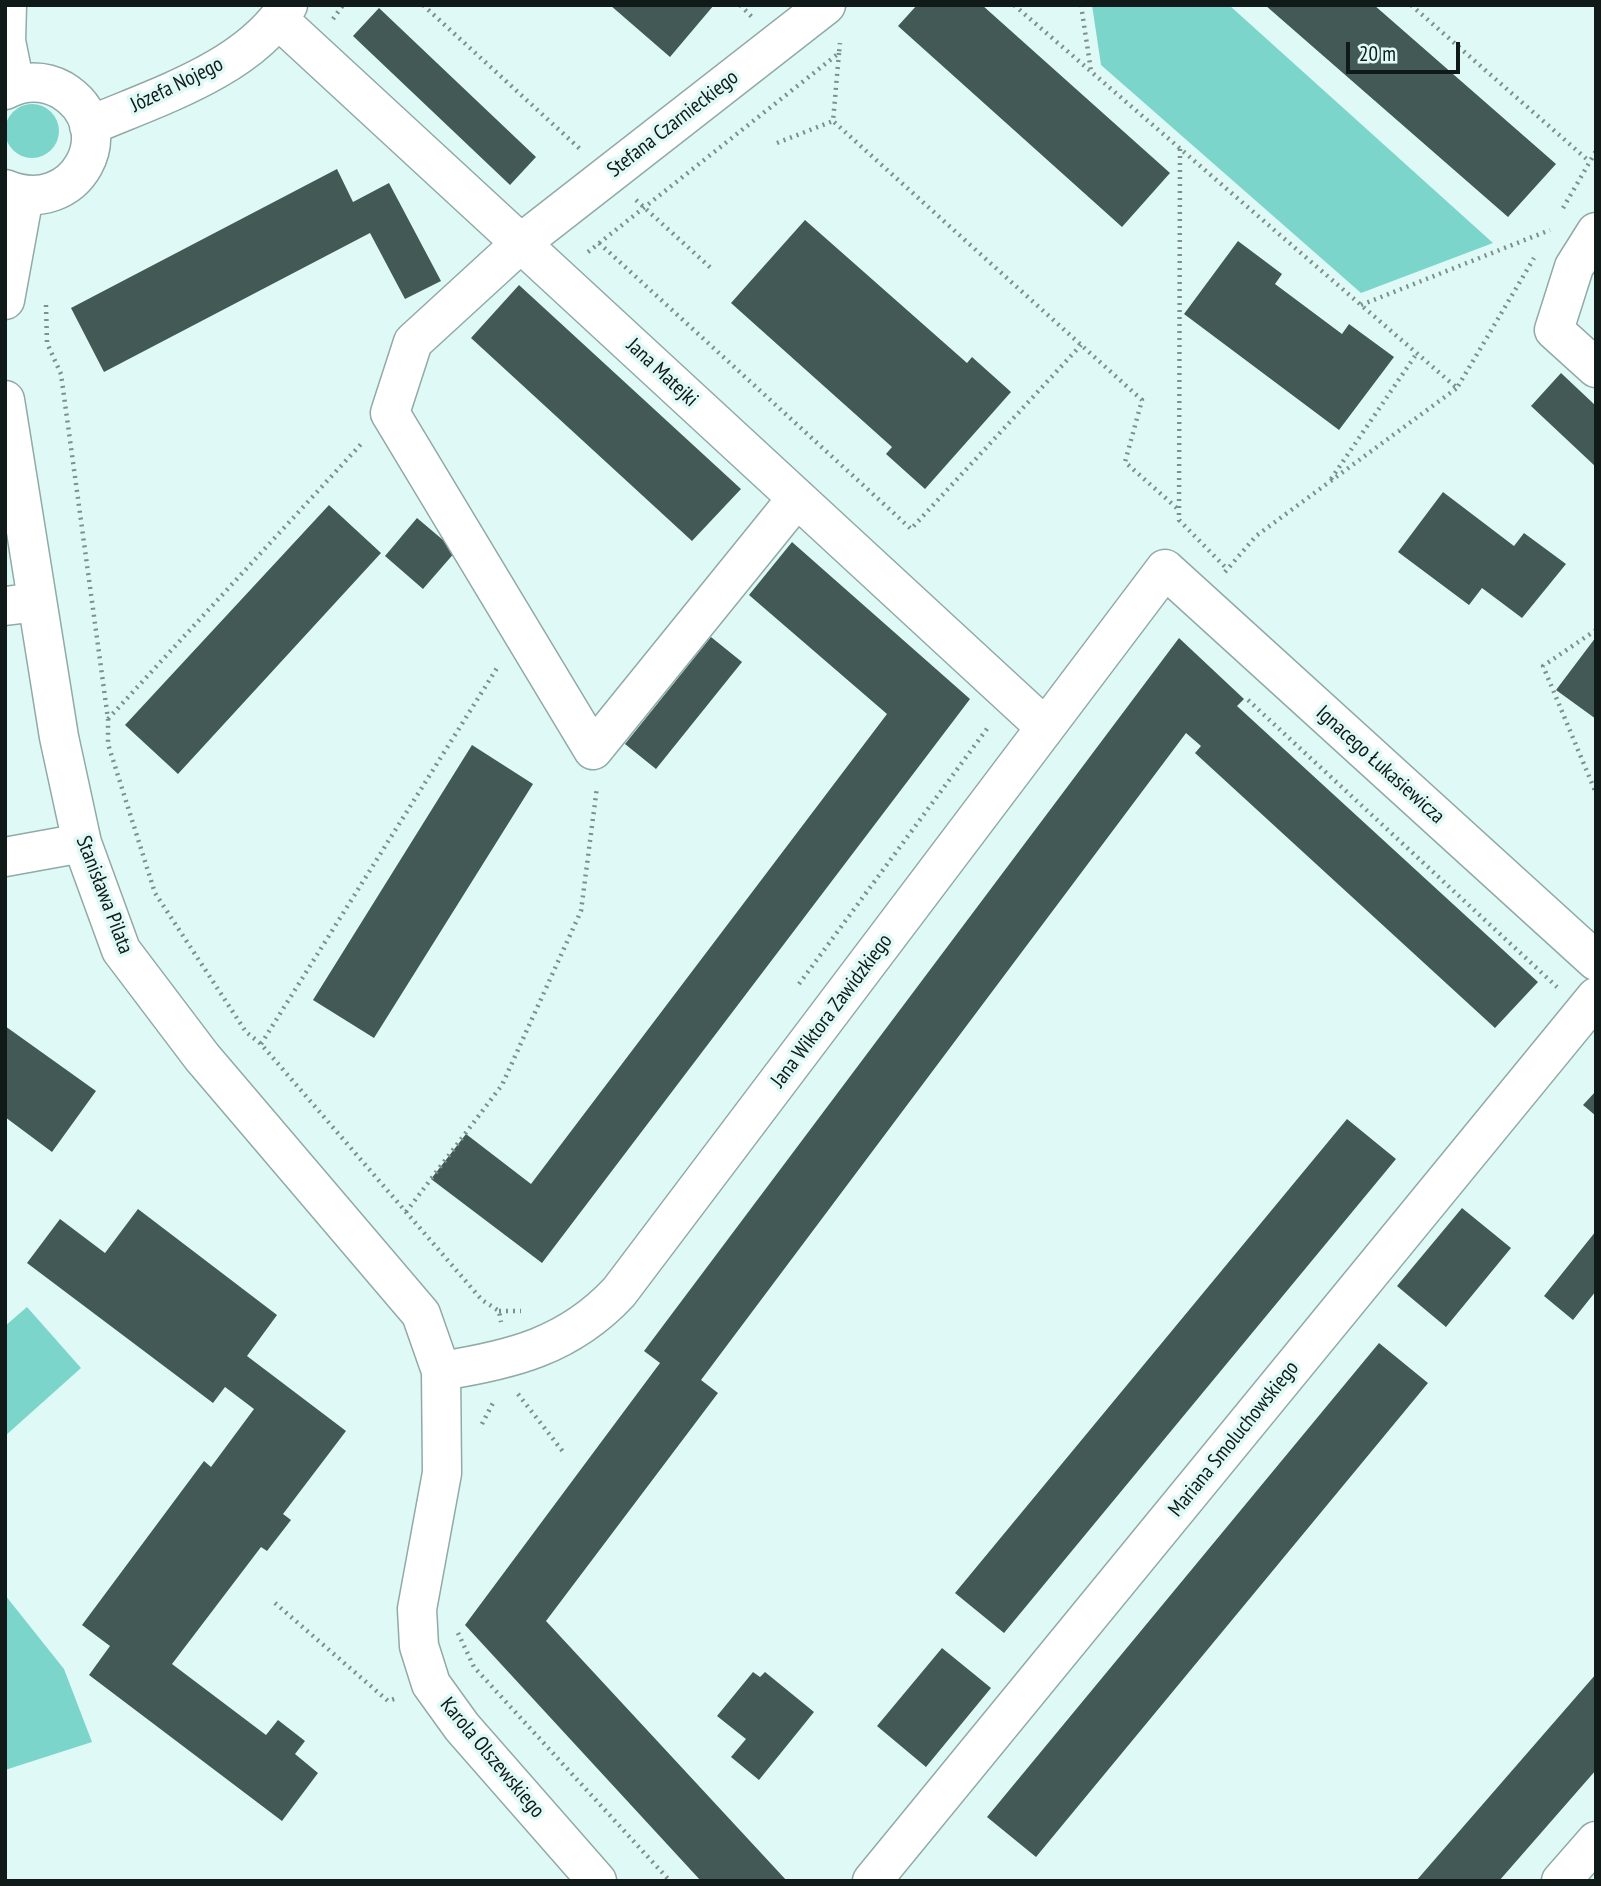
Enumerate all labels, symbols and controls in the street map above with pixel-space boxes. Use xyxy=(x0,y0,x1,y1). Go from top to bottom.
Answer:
scale bar xyxy=(1349,28,1463,72)
text: 20 m xyxy=(1359,40,1396,67)
street label: Józefa Nojego xyxy=(127,52,227,118)
street label: Stefana Czarnieckiego xyxy=(603,65,743,183)
street label: Jana Matejki xyxy=(621,334,703,412)
street label: Ignacego Łukasiewicza xyxy=(1311,701,1449,829)
street label: Stanisława Pilata xyxy=(70,833,138,957)
street label: Jana Wiktora Zawidzkiego xyxy=(766,929,898,1093)
street label: Mariana Smoluchowskiego xyxy=(1164,1356,1304,1522)
street label: Karola Olszewskiego xyxy=(434,1693,550,1823)

